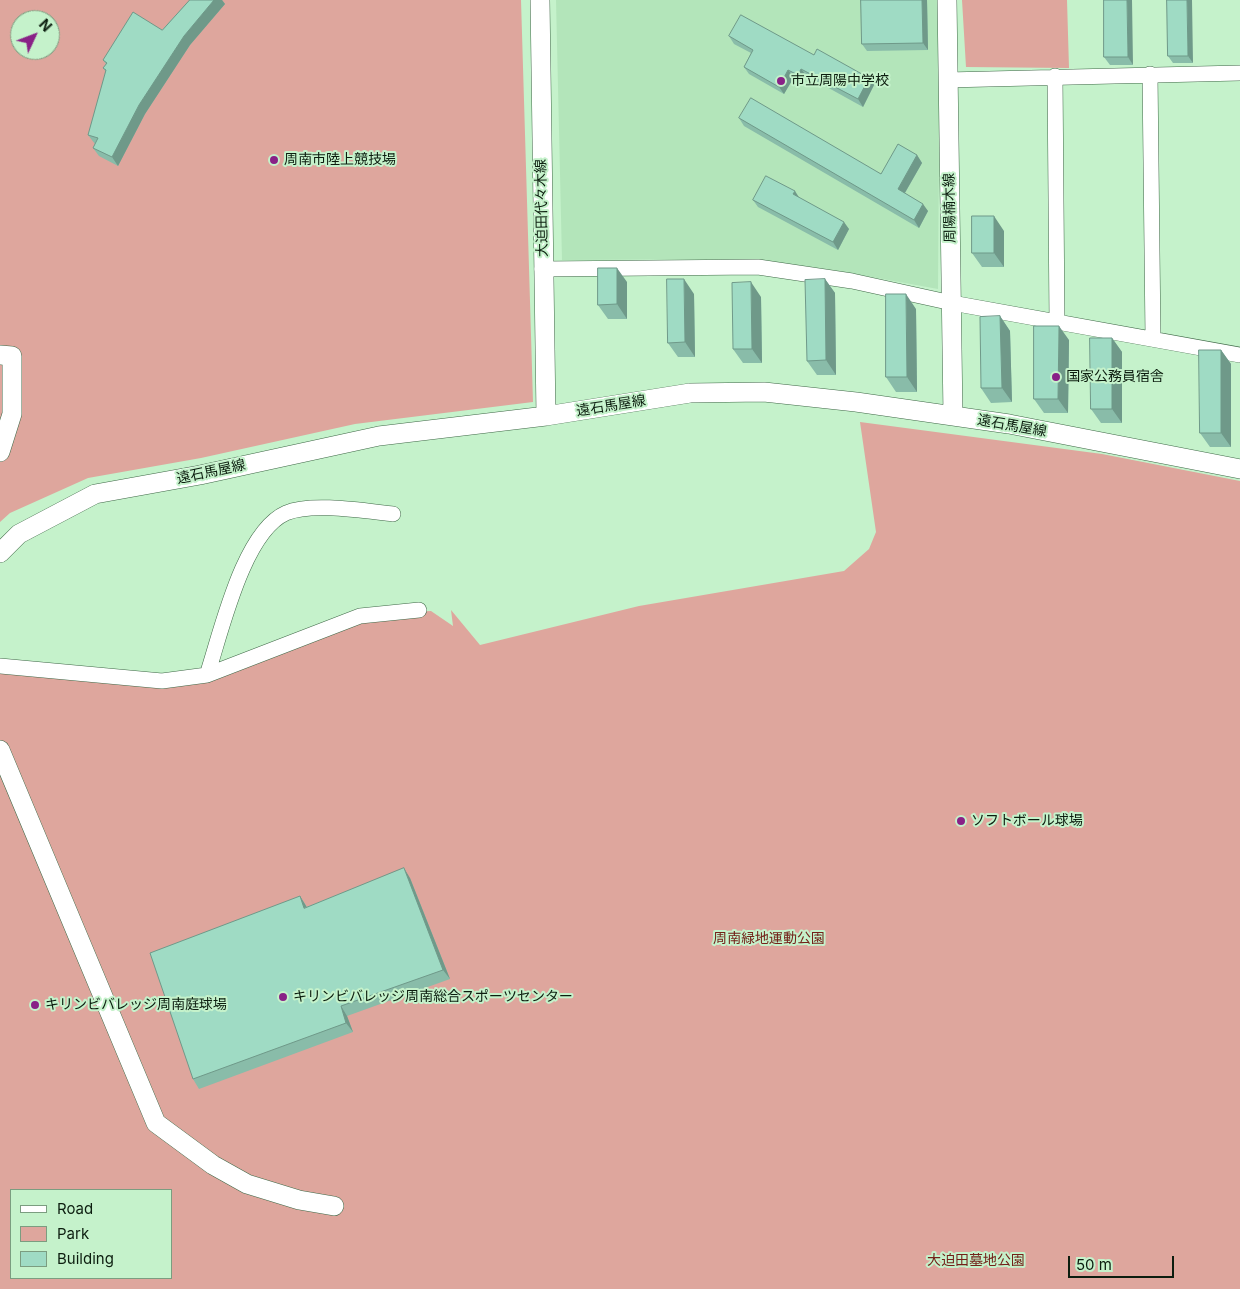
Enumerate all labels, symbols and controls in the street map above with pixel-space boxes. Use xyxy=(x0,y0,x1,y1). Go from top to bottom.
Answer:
north arrow xyxy=(10,10,60,60)
text: N xyxy=(36,15,55,35)
place label: 市立周陽中学校 xyxy=(791,73,889,89)
marker: 市立周陽中学校 xyxy=(775,75,787,87)
place label: 周南市陸上競技場 xyxy=(284,152,396,168)
marker: 周南市陸上競技場 xyxy=(268,154,280,166)
street label: 大迫田代々木線 xyxy=(533,159,551,257)
street label: 周陽楠木線 xyxy=(941,173,959,243)
place label: 国家公務員宿舎 xyxy=(1066,369,1164,385)
marker: 国家公務員宿舎 xyxy=(1050,371,1062,383)
street label: 遠石馬屋線 xyxy=(575,392,647,420)
street label: 遠石馬屋線 xyxy=(976,412,1048,440)
street label: 遠石馬屋線 xyxy=(175,457,247,487)
place label: ソフトボール球場 xyxy=(971,813,1083,829)
marker: ソフトボール球場 xyxy=(955,815,967,827)
park label: 周南緑地運動公園 xyxy=(713,931,825,947)
place label: キリンビバレッジ周南総合スポーツセンター xyxy=(293,989,573,1005)
marker: キリンビバレッジ周南総合スポーツセンター xyxy=(277,991,289,1003)
place label: キリンビバレッジ周南庭球場 xyxy=(45,997,227,1013)
marker: キリンビバレッジ周南庭球場 xyxy=(29,999,41,1011)
legend xyxy=(10,1189,172,1279)
text: Road xyxy=(57,1199,93,1218)
text: Park xyxy=(57,1224,89,1243)
scale bar xyxy=(1070,1246,1176,1278)
text: Building xyxy=(57,1249,114,1268)
park label: 大迫田墓地公園 xyxy=(927,1253,1025,1269)
text: 50 m xyxy=(1076,1255,1112,1274)

